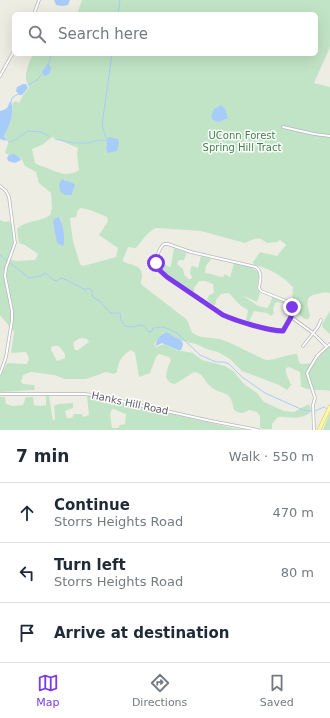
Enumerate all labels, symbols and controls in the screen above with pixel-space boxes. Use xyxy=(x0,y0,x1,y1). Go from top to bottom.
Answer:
search box xyxy=(12,12,318,56)
icon: search xyxy=(26,23,48,45)
text: Search here xyxy=(58,25,148,43)
park label: UConn Forest Spring Hill Tract xyxy=(203,130,281,153)
route start xyxy=(147,254,165,272)
route end xyxy=(283,298,301,316)
street label: Hanks Hill Road xyxy=(91,389,169,417)
text: 7 min xyxy=(16,446,69,466)
text: Walk · 550 m xyxy=(229,449,314,464)
text: Continue xyxy=(54,496,130,514)
icon: ahead xyxy=(16,502,38,524)
text: 470 m xyxy=(272,505,314,520)
text: Storrs Heights Road xyxy=(54,514,183,529)
text: Turn left xyxy=(54,556,126,574)
icon: left xyxy=(16,562,38,584)
text: 80 m xyxy=(281,565,314,580)
text: Storrs Heights Road xyxy=(54,574,183,589)
icon: arrive xyxy=(16,622,38,644)
text: Arrive at destination xyxy=(54,624,229,642)
tab: Map xyxy=(36,672,59,709)
tab: Directions xyxy=(132,672,187,709)
tab: Saved xyxy=(260,672,294,709)

